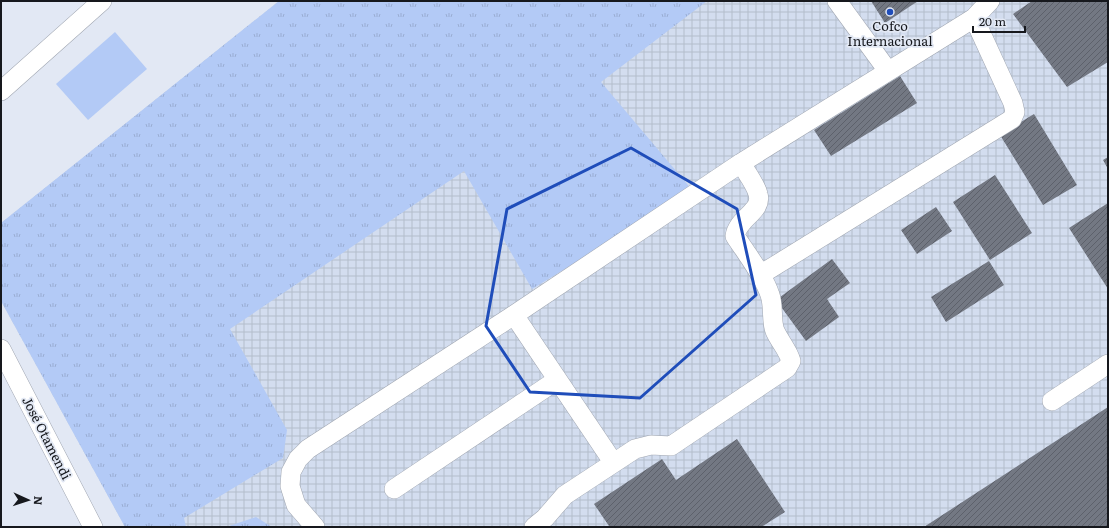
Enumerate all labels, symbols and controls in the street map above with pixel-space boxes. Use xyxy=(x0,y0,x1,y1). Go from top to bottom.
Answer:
marker: Cofco Internacional xyxy=(885,7,895,17)
scale bar xyxy=(973,8,1025,34)
text: 20 m xyxy=(979,12,1006,30)
place label: Cofco Internacional xyxy=(847,16,933,50)
street label: José Otamendi xyxy=(18,393,77,483)
north arrow xyxy=(8,480,48,520)
text: N xyxy=(31,496,47,506)

